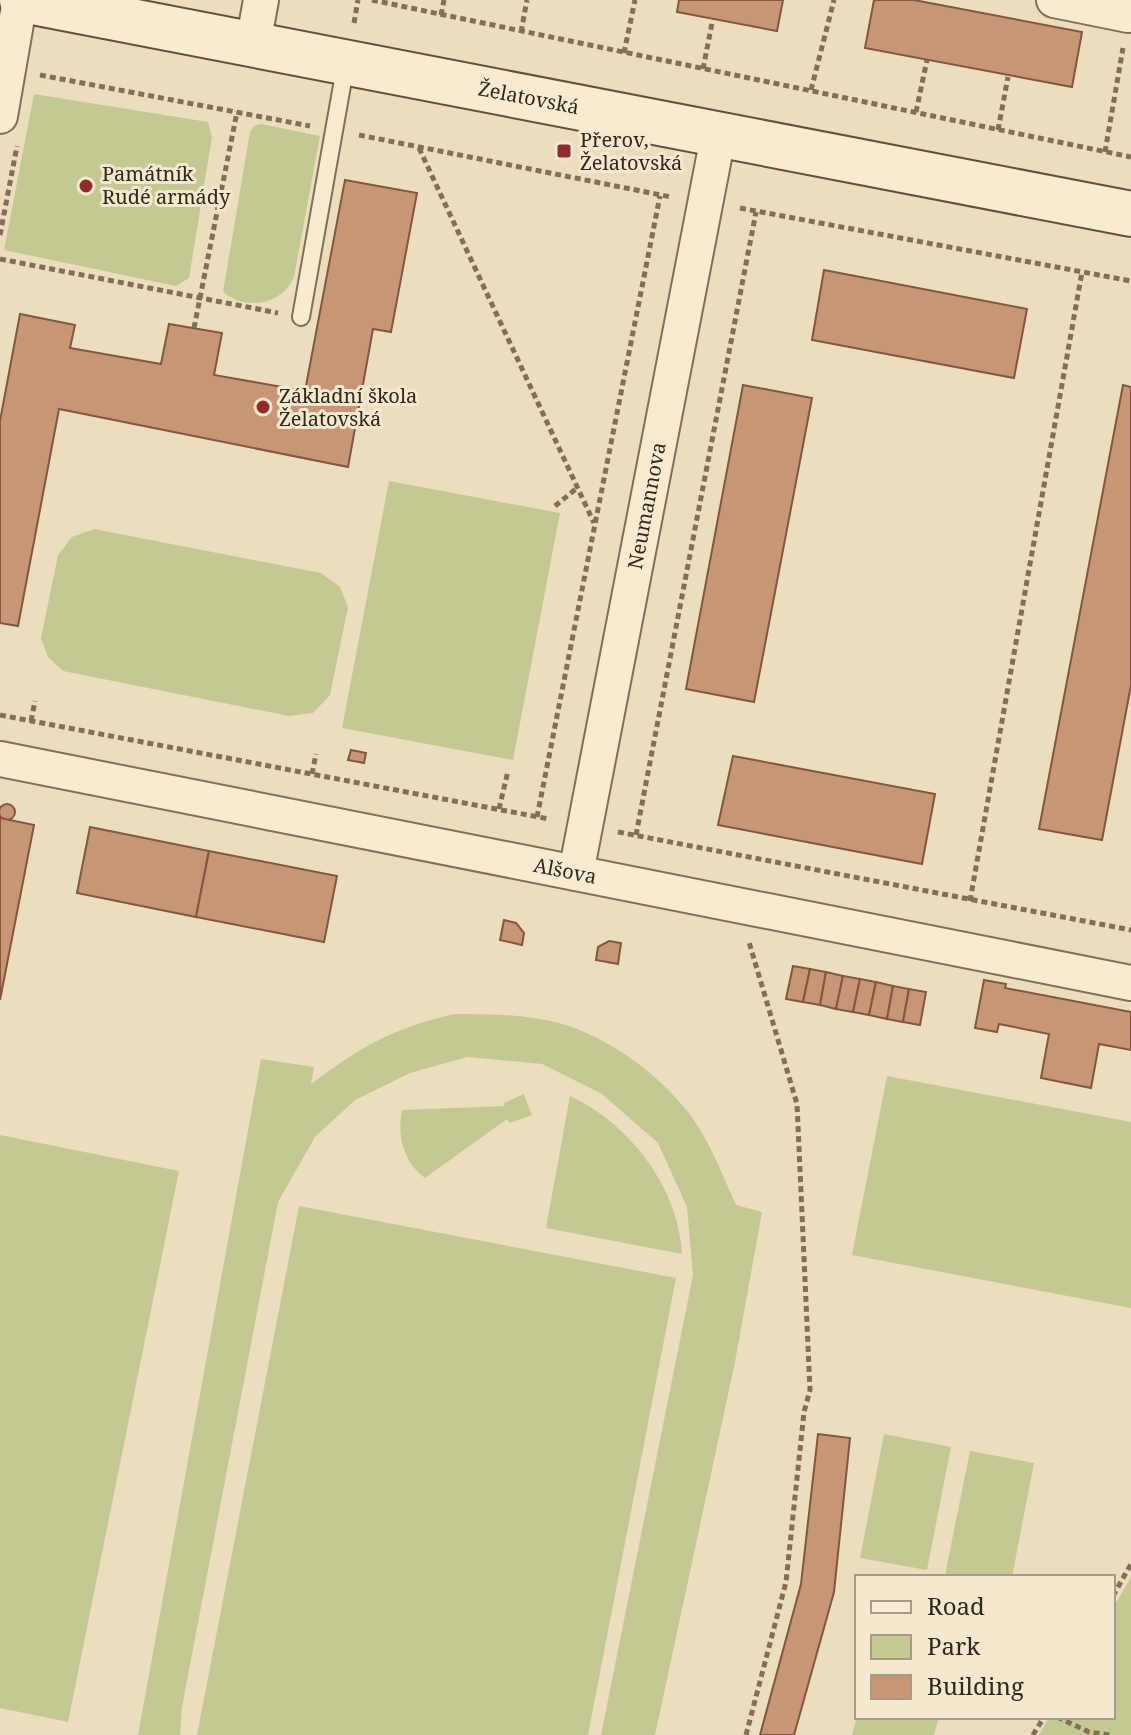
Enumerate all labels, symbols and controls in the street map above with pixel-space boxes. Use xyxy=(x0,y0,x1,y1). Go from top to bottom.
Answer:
street label: Želatovská xyxy=(476,74,581,120)
place label: Přerov, Želatovská xyxy=(580,126,682,176)
marker: Přerov, Želatovská xyxy=(555,142,573,160)
place label: Památník Rudé armády xyxy=(102,160,231,210)
marker: Památník Rudé armády xyxy=(77,177,95,195)
place label: Základní škola Želatovská xyxy=(279,382,417,432)
marker: Základní škola Želatovská xyxy=(254,398,272,416)
street label: Neumannova xyxy=(621,440,672,572)
street label: Alšova xyxy=(531,851,599,890)
legend xyxy=(855,1575,1115,1719)
text: Road xyxy=(927,1589,985,1622)
text: Park xyxy=(927,1629,981,1662)
text: Building xyxy=(927,1669,1024,1702)

